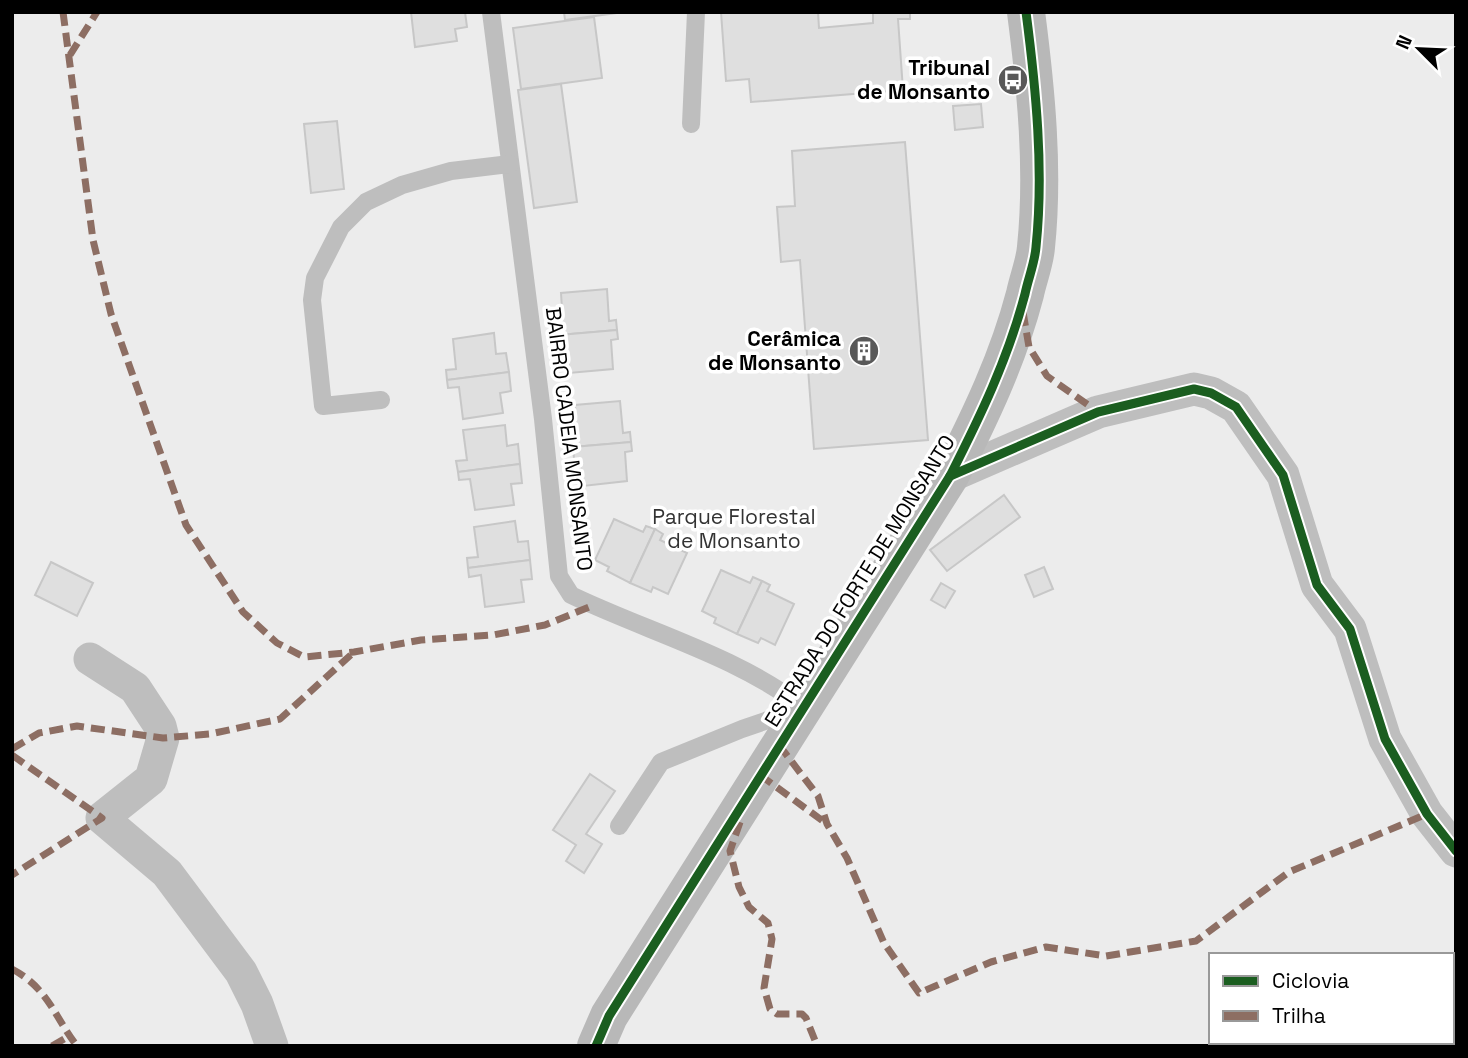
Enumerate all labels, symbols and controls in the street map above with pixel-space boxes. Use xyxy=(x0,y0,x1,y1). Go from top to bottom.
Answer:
north arrow xyxy=(1384,14,1454,84)
text: N xyxy=(1390,31,1418,53)
place label: Tribunal de Monsanto xyxy=(857,54,990,105)
bus stop icon: Tribunal de Monsanto xyxy=(996,63,1030,97)
street label: BAIRRO CADEIA MONSANTO xyxy=(540,305,599,572)
place label: Cerâmica de Monsanto xyxy=(708,325,841,376)
building icon: Cerâmica de Monsanto xyxy=(847,334,881,368)
street label: ESTRADA DO FORTE DE MONSANTO xyxy=(758,430,961,732)
park label: Parque Florestal de Monsanto xyxy=(652,503,816,554)
legend xyxy=(1209,953,1454,1044)
text: Ciclovia xyxy=(1272,967,1349,994)
text: Trilha xyxy=(1272,1002,1326,1029)

